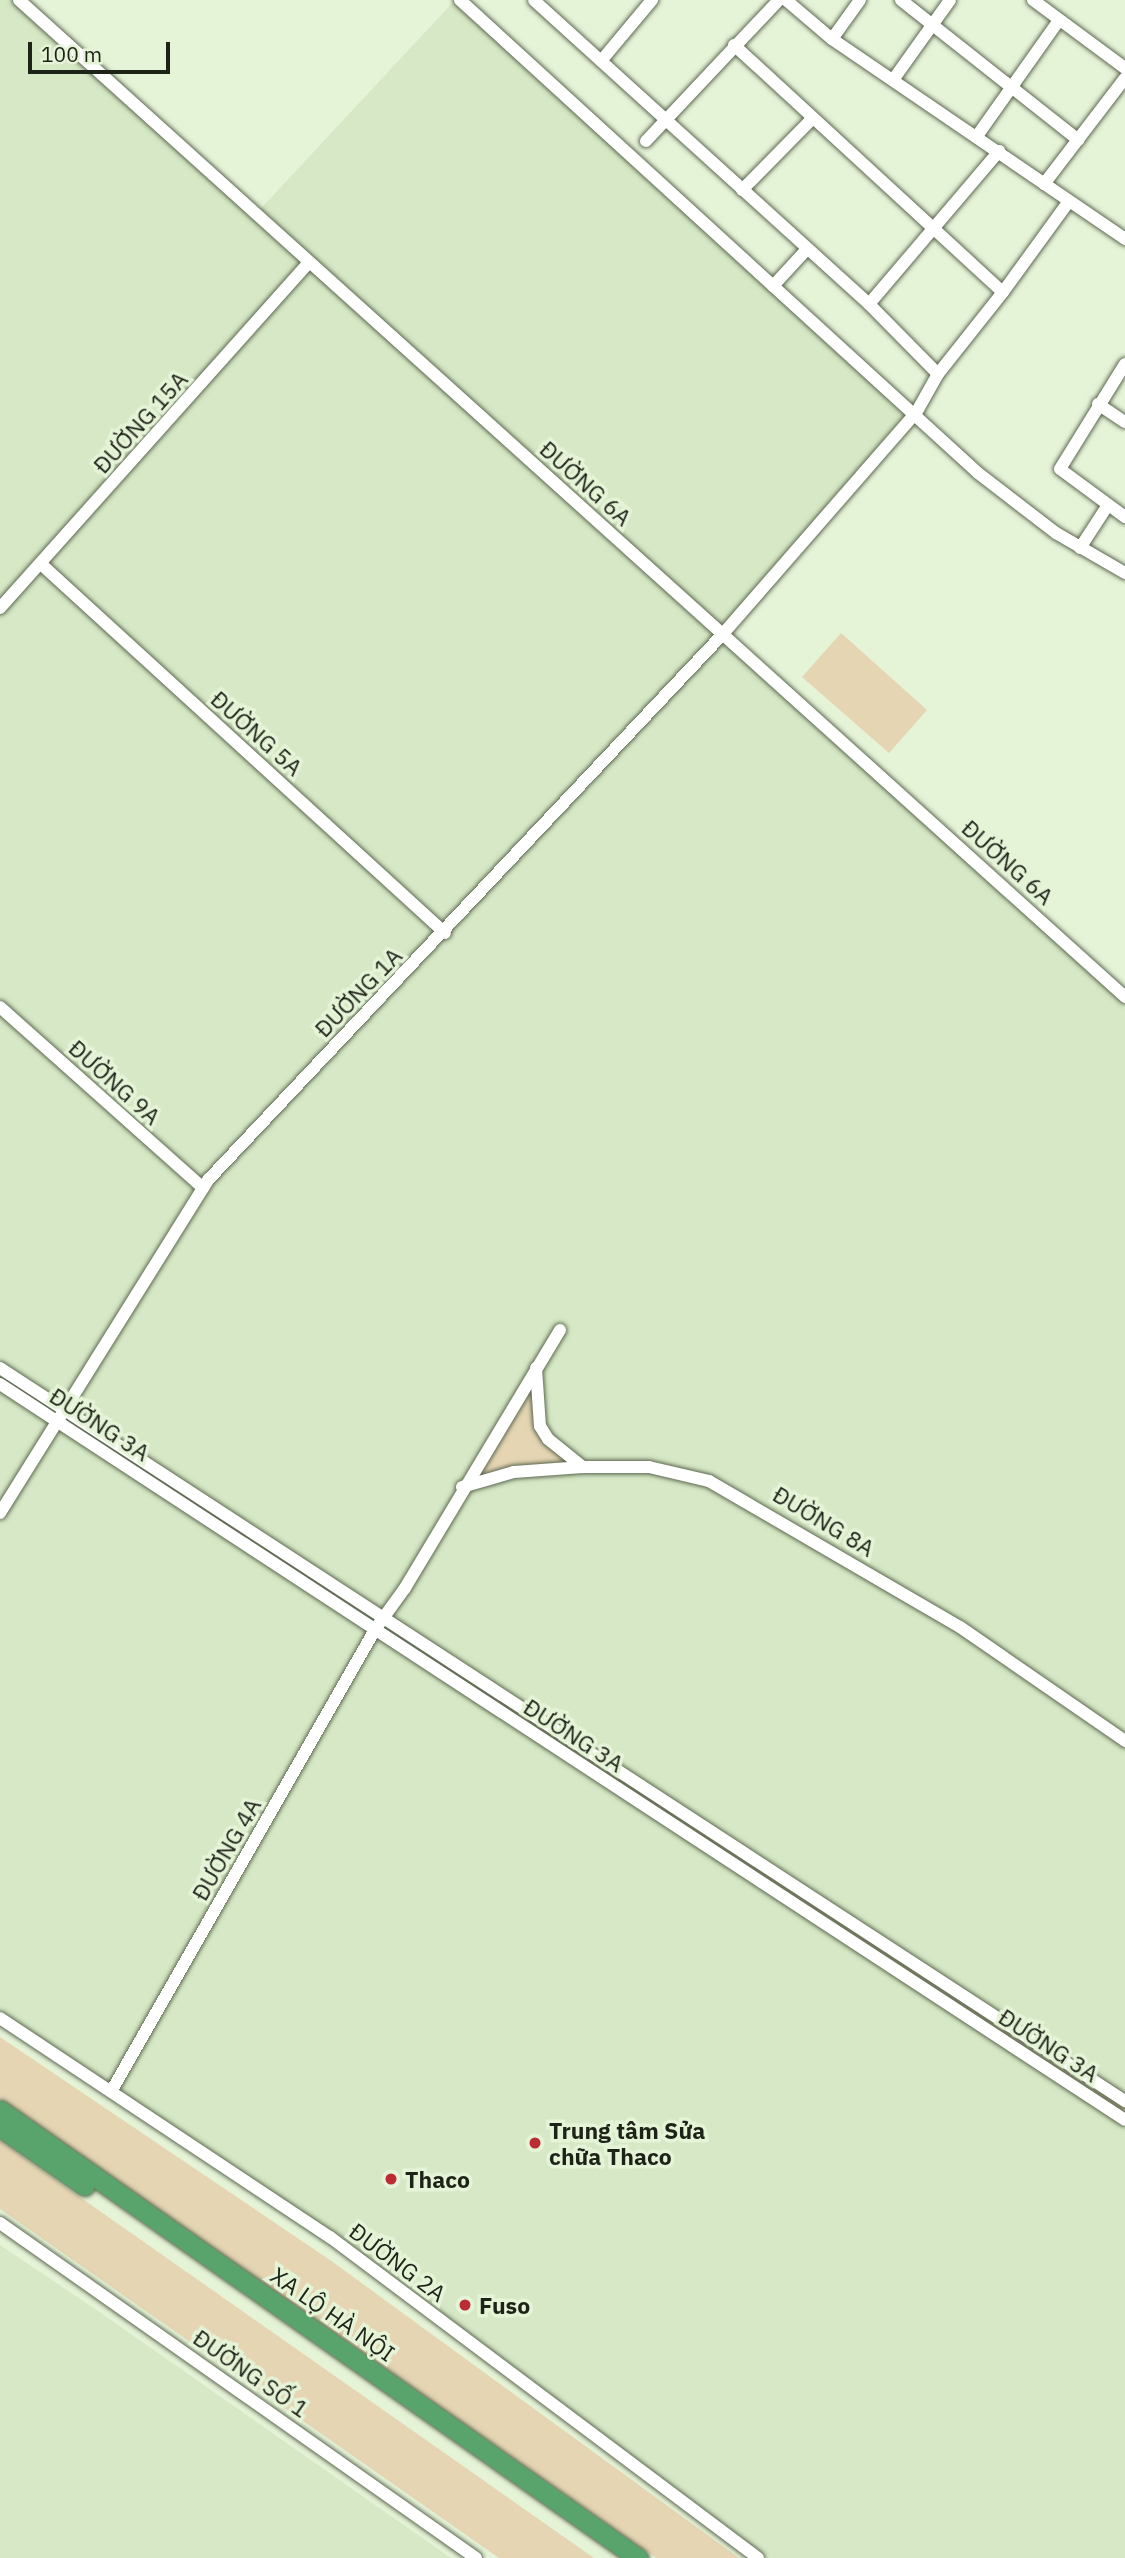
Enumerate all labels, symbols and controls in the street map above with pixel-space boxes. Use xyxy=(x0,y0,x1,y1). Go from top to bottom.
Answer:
scale bar xyxy=(32,28,173,72)
text: 100 m xyxy=(41,40,102,68)
street label: ĐƯỜNG 15A xyxy=(87,365,193,479)
street label: ĐƯỜNG 6A xyxy=(535,435,637,531)
street label: ĐƯỜNG 5A xyxy=(206,685,308,781)
street label: ĐƯỜNG 6A xyxy=(957,814,1059,910)
street label: ĐƯỜNG 1A xyxy=(309,942,407,1042)
street label: ĐƯỜNG 9A xyxy=(64,1034,166,1130)
street label: ĐƯỜNG 3A xyxy=(45,1381,155,1467)
street label: ĐƯỜNG 8A xyxy=(768,1480,880,1562)
street label: ĐƯỜNG 3A xyxy=(519,1692,629,1778)
street label: ĐƯỜNG 4A xyxy=(186,1793,266,1905)
street label: ĐƯỜNG 3A xyxy=(994,2002,1104,2088)
place label: Trung tâm Sửa chữa Thaco xyxy=(549,2116,705,2170)
marker: Trung tâm Sửa chữa Thaco xyxy=(527,2135,543,2151)
place label: Thaco xyxy=(405,2165,470,2193)
marker: Thaco xyxy=(383,2171,399,2187)
street label: ĐƯỜNG 2A xyxy=(344,2217,452,2307)
street label: XA LỘ HÀ NỘI xyxy=(266,2261,400,2367)
place label: Fuso xyxy=(479,2291,530,2319)
marker: Fuso xyxy=(457,2297,473,2313)
street label: ĐƯỜNG SỐ 1 xyxy=(188,2323,314,2423)

